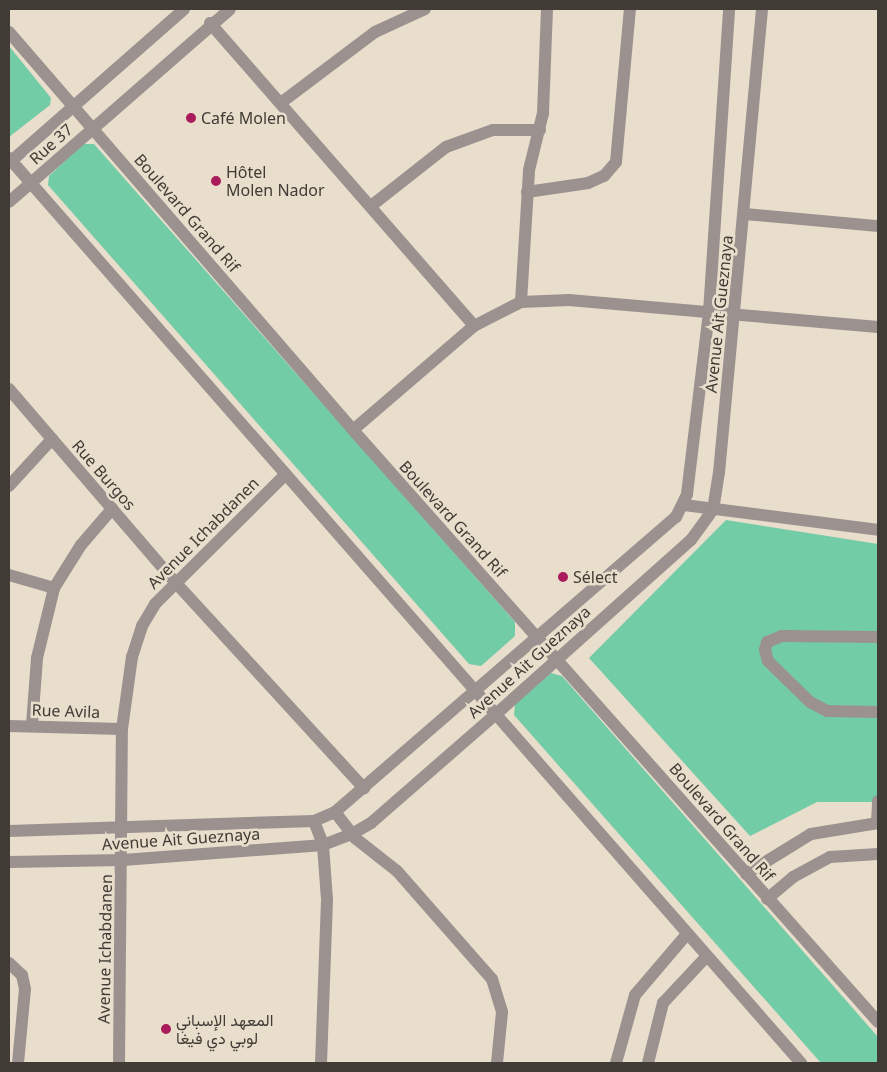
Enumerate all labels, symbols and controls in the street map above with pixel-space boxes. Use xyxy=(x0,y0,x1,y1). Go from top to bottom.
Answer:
place label: Café Molen xyxy=(201,108,286,128)
marker: Café Molen xyxy=(185,112,197,124)
street label: Rue 37 xyxy=(26,120,76,168)
street label: Boulevard Grand Rif xyxy=(130,150,244,276)
place label: Hôtel Molen Nador xyxy=(226,162,325,200)
marker: Hôtel Molen Nador xyxy=(210,175,222,187)
street label: Avenue Ait Gueznaya xyxy=(701,234,737,394)
street label: Rue Burgos xyxy=(68,436,140,514)
street label: Boulevard Grand Rif xyxy=(395,457,511,581)
street label: Avenue Ichabdanen xyxy=(143,473,263,593)
place label: Sélect xyxy=(573,567,617,587)
marker: Sélect xyxy=(557,571,569,583)
street label: Avenue Ait Gueznaya xyxy=(464,602,594,722)
street label: Rue Avila xyxy=(31,700,101,722)
street label: Boulevard Grand Rif xyxy=(665,759,779,885)
street label: Avenue Ait Gueznaya xyxy=(101,824,261,854)
street label: Avenue Ichabdanen xyxy=(94,874,116,1024)
place label: المعهد الإسباني لوبي دي فيغا xyxy=(176,1010,273,1048)
marker: المعهد الإسباني لوبي دي فيغا xyxy=(160,1023,172,1035)

